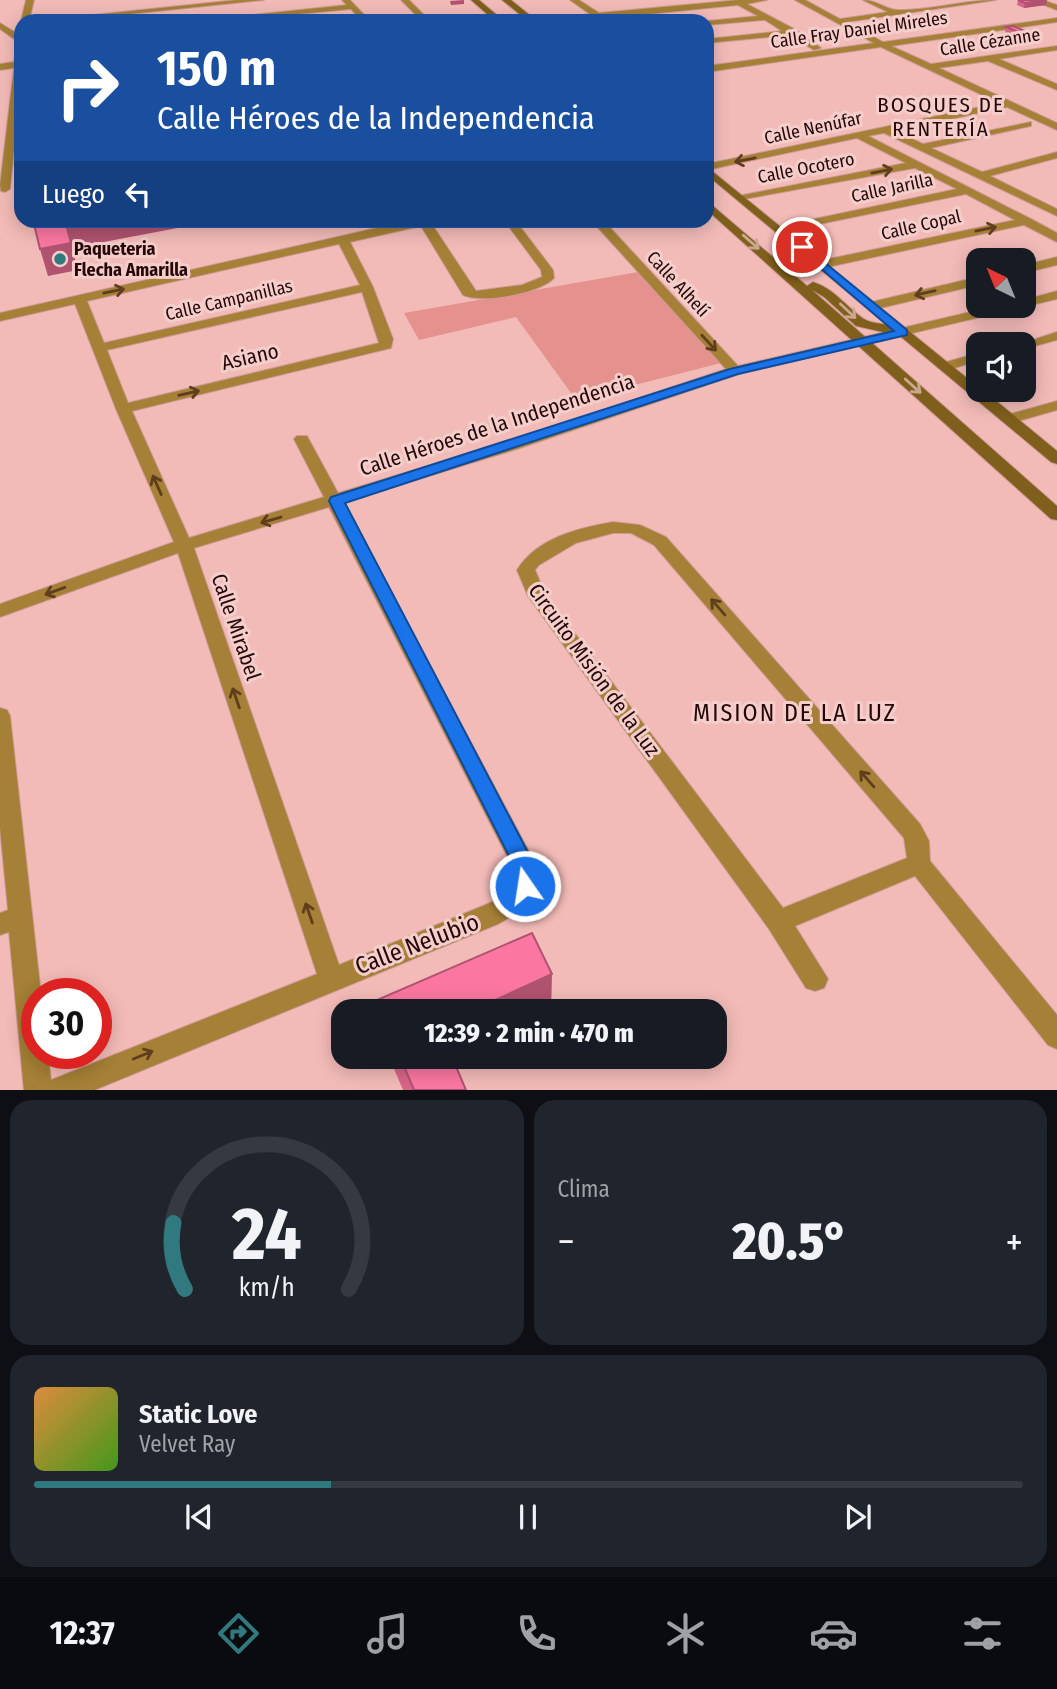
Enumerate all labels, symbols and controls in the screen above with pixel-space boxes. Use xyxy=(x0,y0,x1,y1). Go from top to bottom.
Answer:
street label: Calle Fray Daniel Mireles xyxy=(769,7,949,53)
street label: Calle Cézanne xyxy=(938,23,1042,61)
text: 150 m xyxy=(157,39,276,98)
icon: right xyxy=(42,42,133,133)
district label: BOSQUES DE RENTERÍA xyxy=(877,92,1005,142)
text: Calle Héroes de la Independencia xyxy=(157,99,595,137)
street label: Calle Nenúfar xyxy=(762,107,864,149)
street label: Calle Ocotero xyxy=(756,148,856,188)
one-way arrow xyxy=(734,153,757,167)
one-way arrow xyxy=(870,163,893,177)
street label: Calle Jarilla xyxy=(849,169,935,207)
icon: left xyxy=(119,175,157,213)
text: Luego xyxy=(42,179,105,210)
street label: Calle Copal xyxy=(879,205,963,245)
pin xyxy=(772,217,832,277)
one-way arrow xyxy=(974,222,997,236)
icon: arrive xyxy=(783,228,821,266)
one-way arrow xyxy=(742,234,760,250)
place label: Paqueteria Flecha Amarilla xyxy=(74,238,188,281)
street label: Calle Alhelí xyxy=(642,247,714,322)
north arrow xyxy=(966,248,1036,318)
map controls xyxy=(966,248,1036,402)
marker: Paqueteria Flecha Amarilla xyxy=(52,251,68,267)
street label: Calle Campanillas xyxy=(163,275,295,325)
one-way arrow xyxy=(102,283,125,297)
one-way arrow xyxy=(914,287,937,301)
one-way arrow xyxy=(839,303,857,319)
button: sound xyxy=(966,332,1036,402)
one-way arrow xyxy=(700,334,717,351)
street label: Asiano xyxy=(219,338,281,376)
street label: Calle Héroes de la Independencia xyxy=(356,368,638,482)
one-way arrow xyxy=(904,378,922,394)
one-way arrow xyxy=(178,386,200,399)
one-way arrow xyxy=(150,475,163,496)
one-way arrow xyxy=(260,514,282,527)
street label: Calle Mirabel xyxy=(206,570,267,684)
street label: Circuito Misión de la Luz xyxy=(523,578,665,762)
one-way arrow xyxy=(44,586,66,598)
one-way arrow xyxy=(710,599,726,617)
one-way arrow xyxy=(229,687,241,709)
district label: MISION DE LA LUZ xyxy=(693,699,897,727)
one-way arrow xyxy=(859,770,875,788)
position arrow xyxy=(488,849,562,923)
one-way arrow xyxy=(302,903,314,925)
street label: Calle Nelubio xyxy=(351,908,483,980)
speed limit sign: 30 xyxy=(21,978,112,1069)
text: 12:39 · 2 min · 470 m xyxy=(424,1018,634,1049)
one-way arrow xyxy=(132,1048,153,1061)
text: Clima xyxy=(558,1175,610,1203)
text: 24 xyxy=(231,1191,302,1278)
text: 20.5° xyxy=(732,1210,848,1273)
text: − xyxy=(558,1219,575,1265)
text: + xyxy=(1006,1219,1023,1265)
text: km/h xyxy=(239,1272,295,1302)
text: Static Love xyxy=(139,1399,257,1430)
text: Velvet Ray xyxy=(139,1430,235,1458)
icon: previous xyxy=(180,1498,218,1536)
icon: pause xyxy=(509,1498,547,1536)
icon: next xyxy=(839,1498,877,1536)
icon: directions xyxy=(214,1609,263,1658)
icon: music xyxy=(363,1609,412,1658)
icon: phone xyxy=(512,1609,561,1658)
icon: climate xyxy=(661,1609,710,1658)
icon: car xyxy=(809,1609,858,1658)
icon: filters xyxy=(958,1609,1007,1658)
text: 12:37 xyxy=(50,1614,115,1652)

